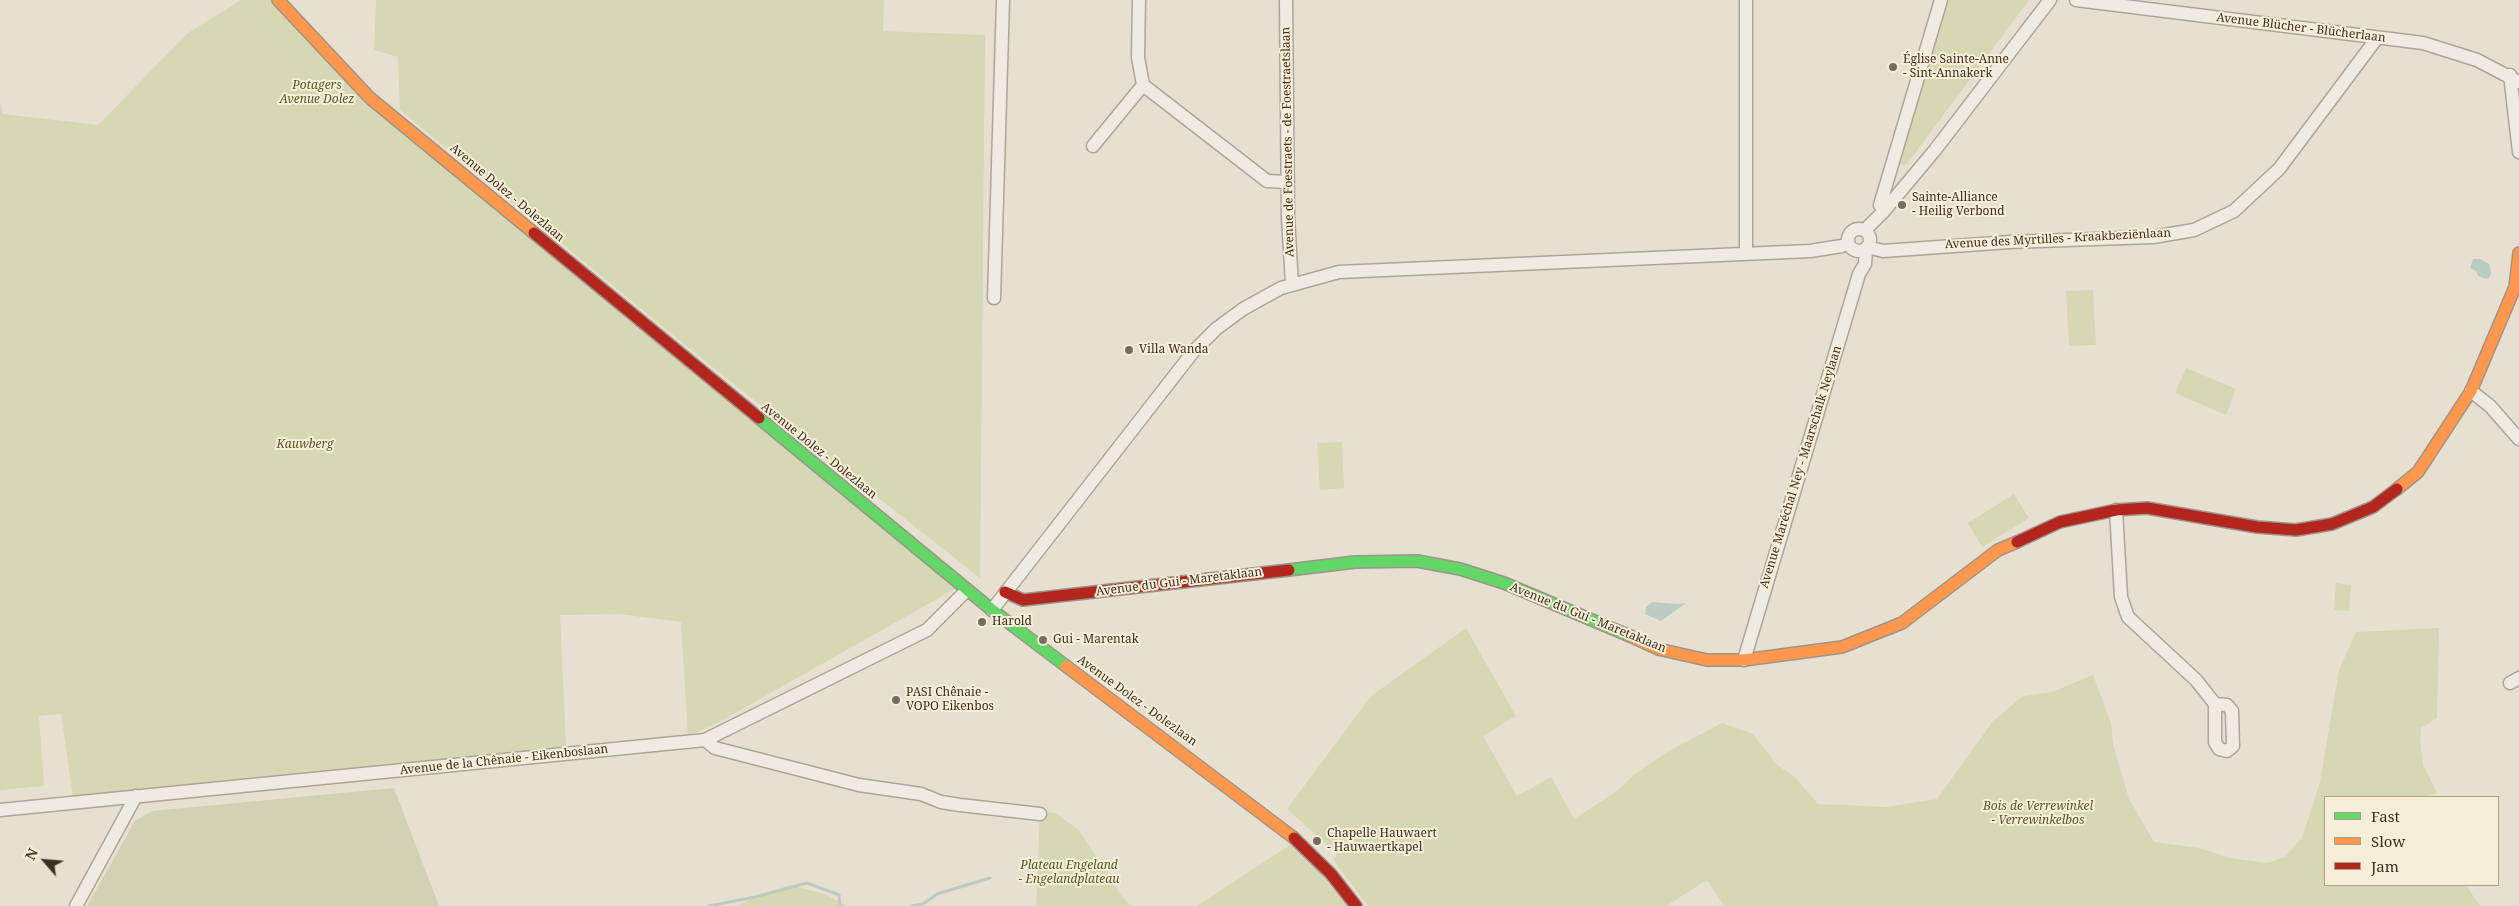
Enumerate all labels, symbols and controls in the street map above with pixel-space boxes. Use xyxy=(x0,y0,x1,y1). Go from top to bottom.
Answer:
street label: Avenue Blücher - Blücherlaan xyxy=(2216,10,2386,46)
street label: Avenue de Foestraets - de Foestraetslaan xyxy=(1279,27,1297,257)
place label: Église Sainte-Anne - Sint-Annakerk xyxy=(1903,53,2009,81)
marker: Église Sainte-Anne - Sint-Annakerk xyxy=(1887,61,1899,73)
park label: Potagers Avenue Dolez xyxy=(280,79,354,107)
street label: Avenue Dolez - Dolezlaan xyxy=(447,141,567,245)
place label: Sainte-Alliance - Heilig Verbond xyxy=(1912,191,2005,219)
marker: Sainte-Alliance - Heilig Verbond xyxy=(1896,199,1908,211)
street label: Avenue des Myrtilles - Kraakbeziënlaan xyxy=(1945,226,2171,252)
place label: Villa Wanda xyxy=(1139,343,1209,357)
marker: Villa Wanda xyxy=(1123,344,1135,356)
street label: Avenue Maréchal Ney - Maarschalk Neylaan xyxy=(1757,344,1845,590)
street label: Avenue Dolez - Dolezlaan xyxy=(758,400,880,502)
park label: Kauwberg xyxy=(276,438,334,452)
street label: Avenue du Gui - Maretaklaan xyxy=(1095,565,1263,599)
street label: Avenue du Gui - Maretaklaan xyxy=(1508,580,1668,656)
place label: Harold xyxy=(992,615,1032,629)
marker: Harold xyxy=(976,616,988,628)
place label: Gui - Marentak xyxy=(1053,633,1139,647)
marker: Gui - Marentak xyxy=(1037,634,1049,646)
street label: Avenue Dolez - Dolezlaan xyxy=(1074,653,1200,749)
place label: PASI Chênaie - VOPO Eikenbos xyxy=(906,686,994,714)
marker: PASI Chênaie - VOPO Eikenbos xyxy=(890,694,902,706)
street label: Avenue de la Chênaie - Eikenboslaan xyxy=(399,742,609,778)
legend xyxy=(2324,796,2499,886)
park label: Bois de Verrewinkel - Verrewinkelbos xyxy=(1983,800,2093,828)
text: Fast xyxy=(2371,806,2400,826)
place label: Chapelle Hauwaert - Hauwaertkapel xyxy=(1327,827,1437,855)
text: Slow xyxy=(2371,831,2405,851)
marker: Chapelle Hauwaert - Hauwaertkapel xyxy=(1311,835,1323,847)
north arrow xyxy=(20,836,70,886)
text: N xyxy=(20,845,42,863)
text: Jam xyxy=(2371,856,2399,876)
park label: Plateau Engeland - Engelandplateau xyxy=(1019,859,1119,887)

